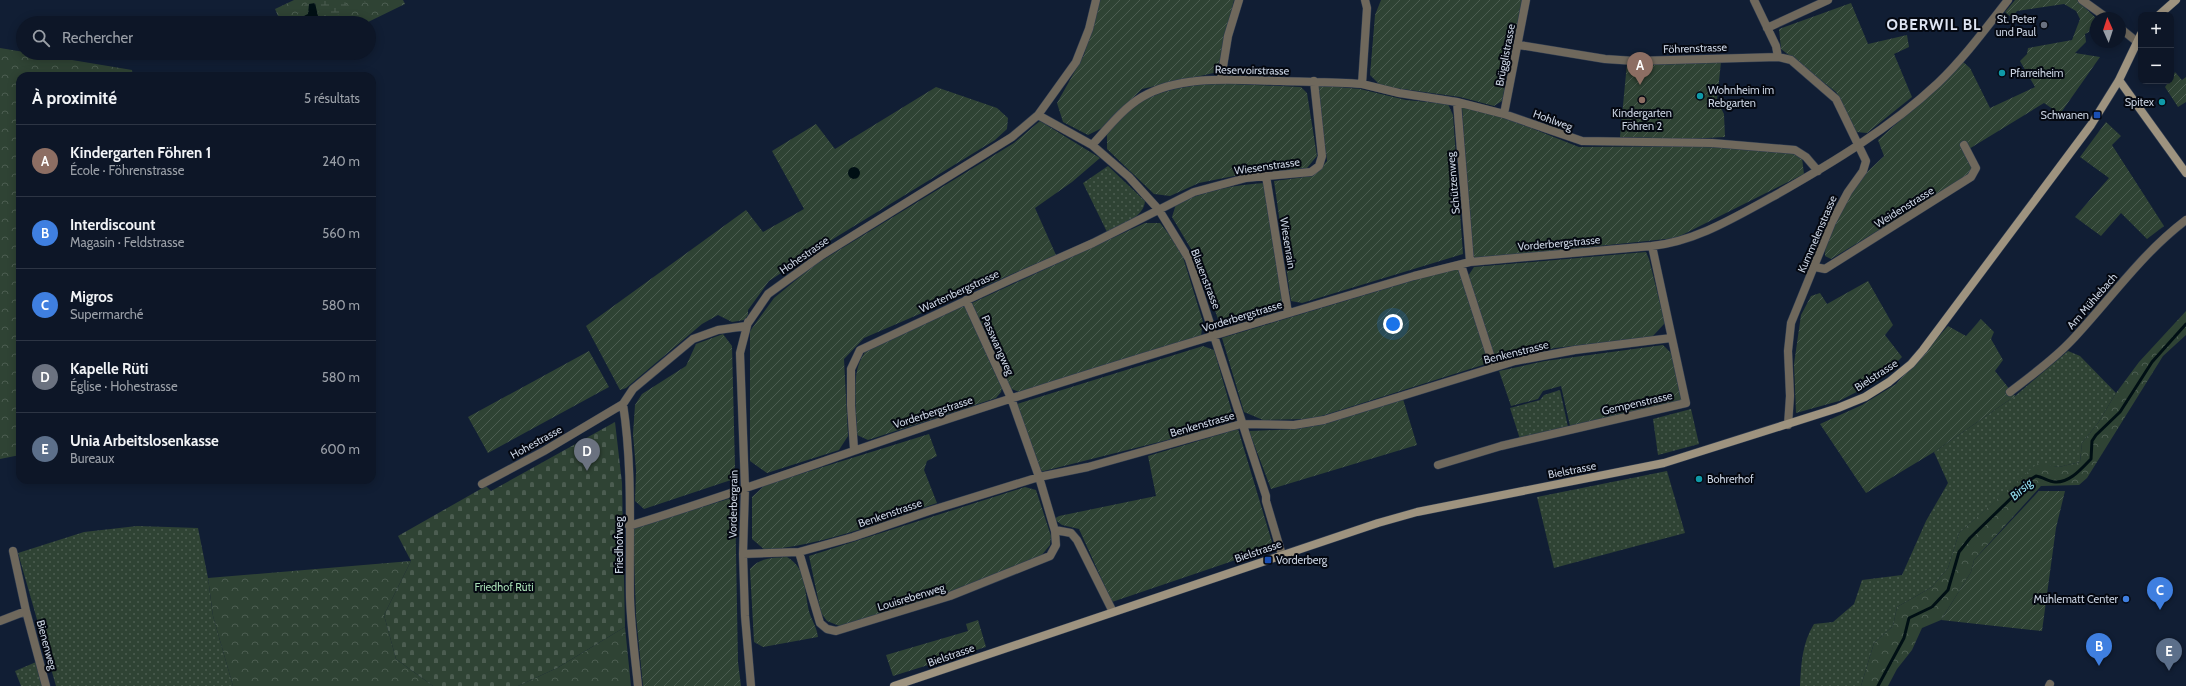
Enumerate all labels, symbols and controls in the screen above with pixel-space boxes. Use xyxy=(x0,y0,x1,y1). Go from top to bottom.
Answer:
place label: St. Peter und Paul xyxy=(1996,12,2037,39)
north arrow xyxy=(2090,12,2126,48)
map controls xyxy=(2138,12,2174,84)
button: + xyxy=(2138,12,2174,48)
search box xyxy=(16,16,376,60)
district label: OBERWIL BL xyxy=(1886,16,1982,34)
marker: St. Peter und Paul xyxy=(2039,20,2049,30)
street label: Brügglistrasse xyxy=(1492,22,1518,87)
icon: search xyxy=(30,27,52,49)
text: Rechercher xyxy=(62,29,133,47)
street label: Föhrenstrasse xyxy=(1663,40,1728,56)
button: − xyxy=(2138,48,2174,84)
pin: A xyxy=(1627,52,1653,85)
street label: Reservoirstrasse xyxy=(1215,62,1290,78)
place label: Pfarreiheim xyxy=(2010,66,2064,80)
marker: Pfarreiheim xyxy=(1997,68,2007,78)
place label: Wohnheim im Rebgarten xyxy=(1708,83,1775,110)
text: À proximité xyxy=(32,88,117,108)
text: 5 résultats xyxy=(304,90,360,106)
marker: Wohnheim im Rebgarten xyxy=(1695,91,1705,101)
marker: Kindergarten Föhren 2 xyxy=(1637,95,1647,105)
place label: Spitex xyxy=(2125,95,2155,109)
marker: Spitex xyxy=(2157,97,2167,107)
street label: Hohlweg xyxy=(1531,106,1575,134)
place label: Kindergarten Föhren 2 xyxy=(1612,106,1672,133)
place label: Schwanen xyxy=(2041,108,2089,122)
marker: Schwanen xyxy=(2092,110,2102,120)
text: Kindergarten Föhren 1 xyxy=(70,144,211,162)
street label: Schützenweg xyxy=(1443,151,1463,215)
text: A xyxy=(41,153,49,169)
text: 240 m xyxy=(322,153,360,169)
street label: Wiesenstrasse xyxy=(1233,154,1301,178)
text: École · Föhrenstrasse xyxy=(70,162,184,178)
street label: Weidenstrasse xyxy=(1872,183,1937,231)
street label: Kummelenstrasse xyxy=(1794,193,1840,275)
text: Interdiscount xyxy=(70,216,155,234)
street label: Wiesenrain xyxy=(1277,216,1299,270)
text: B xyxy=(41,225,49,241)
text: 560 m xyxy=(322,225,360,241)
street label: Vorderbergstrasse xyxy=(1517,232,1601,254)
street label: Hohestrasse xyxy=(777,233,832,277)
text: Magasin · Feldstrasse xyxy=(70,234,184,250)
street label: Blauenstrasse xyxy=(1188,247,1224,312)
street label: Wartenbergstrasse xyxy=(917,266,1001,316)
street label: Am Mühlebach xyxy=(2064,270,2120,332)
text: Migros xyxy=(70,288,113,306)
text: C xyxy=(41,297,49,313)
text: 580 m xyxy=(322,297,360,313)
street label: Vorderbergstrasse xyxy=(1200,297,1284,335)
text: Supermarché xyxy=(70,306,144,322)
street label: Passwangweg xyxy=(979,313,1018,378)
your location xyxy=(1383,314,1403,334)
street label: Benkenstrasse xyxy=(1482,337,1550,367)
street label: Bielstrasse xyxy=(1852,356,1901,394)
text: Kapelle Rüti xyxy=(70,360,148,378)
text: D xyxy=(40,369,50,385)
text: 580 m xyxy=(322,369,360,385)
text: Église · Hohestrasse xyxy=(70,378,178,394)
street label: Gempenstrasse xyxy=(1600,388,1674,418)
street label: Vorderbergstrasse xyxy=(891,392,975,431)
street label: Benkenstrasse xyxy=(1168,408,1236,440)
street label: Hohestrasse xyxy=(508,422,565,462)
text: Unia Arbeitslosenkasse xyxy=(70,432,219,450)
pin: D xyxy=(574,438,600,471)
text: E xyxy=(41,441,49,457)
text: 600 m xyxy=(320,441,360,457)
text: Bureaux xyxy=(70,450,114,466)
street label: Bielstrasse xyxy=(1547,458,1598,482)
street label: Vorderbergrain xyxy=(725,470,741,538)
place label: Bohrerhof xyxy=(1707,472,1754,486)
marker: Bohrerhof xyxy=(1694,474,1704,484)
water label: Birsig xyxy=(2006,474,2036,503)
street label: Benkenstrasse xyxy=(856,495,924,530)
street label: Friedhofweg xyxy=(612,516,626,574)
street label: Bielstrasse xyxy=(1233,536,1284,566)
place label: Vorderberg xyxy=(1276,553,1328,567)
marker: Vorderberg xyxy=(1263,555,1273,565)
pin: C xyxy=(2147,577,2173,610)
park label: Friedhof Rüti xyxy=(474,580,534,594)
street label: Louisrebenweg xyxy=(876,580,947,614)
place label: Mühlematt Center xyxy=(2034,592,2119,606)
marker: Mühlematt Center xyxy=(2121,594,2131,604)
street label: Bienenweg xyxy=(34,618,61,672)
pin: B xyxy=(2086,633,2112,666)
pin: E xyxy=(2156,638,2182,671)
street label: Bielstrasse xyxy=(926,640,977,670)

